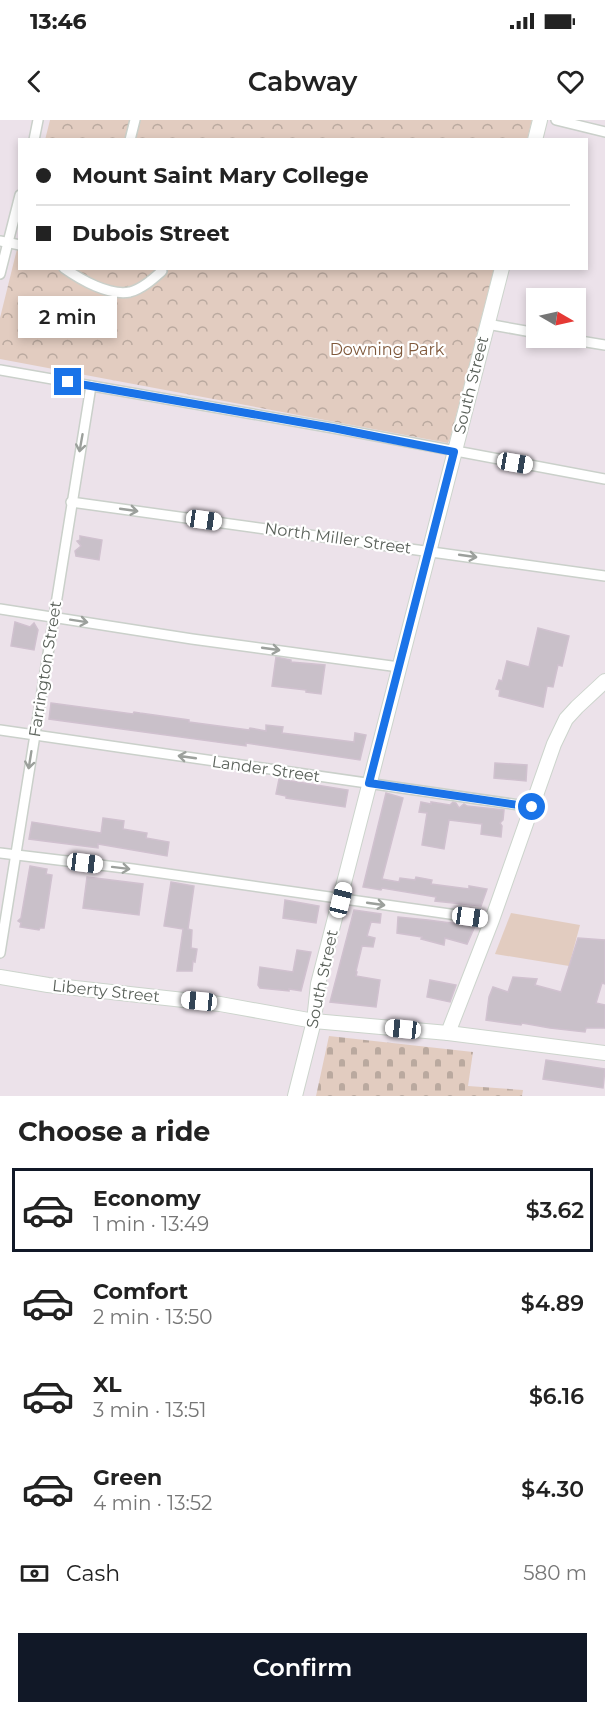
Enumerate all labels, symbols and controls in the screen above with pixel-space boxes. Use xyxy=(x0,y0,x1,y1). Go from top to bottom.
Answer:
text: 13:46 xyxy=(30,8,87,35)
icon: back xyxy=(18,65,51,98)
text: Cabway xyxy=(248,65,357,98)
icon: heart xyxy=(554,65,587,98)
text: Mount Saint Mary College xyxy=(72,162,369,189)
text: Dubois Street xyxy=(72,220,230,247)
north arrow xyxy=(526,288,586,348)
map controls xyxy=(526,288,586,348)
callout: 2 min xyxy=(19,295,118,337)
text: 2 min xyxy=(39,305,96,329)
street label: South Street xyxy=(450,333,492,436)
park label: Downing Park xyxy=(330,340,445,359)
route end xyxy=(54,368,81,395)
one-way arrow xyxy=(75,433,86,453)
car xyxy=(496,451,534,475)
one-way arrow xyxy=(119,504,139,515)
car xyxy=(185,509,223,531)
street label: North Miller Street xyxy=(263,518,413,558)
one-way arrow xyxy=(458,551,477,562)
street label: Farrington Street xyxy=(25,599,65,738)
one-way arrow xyxy=(68,616,88,627)
one-way arrow xyxy=(261,644,281,655)
one-way arrow xyxy=(25,750,36,770)
one-way arrow xyxy=(177,752,197,763)
street label: Lander Street xyxy=(211,752,322,786)
route start xyxy=(518,793,545,820)
car xyxy=(66,852,104,874)
one-way arrow xyxy=(110,862,130,873)
car xyxy=(328,880,354,920)
one-way arrow xyxy=(366,899,385,910)
car xyxy=(451,906,489,928)
street label: South Street xyxy=(302,927,342,1030)
street label: Liberty Street xyxy=(51,976,161,1006)
car xyxy=(180,990,218,1012)
car xyxy=(384,1018,422,1040)
text: Choose a ride xyxy=(18,1115,210,1148)
icon: car xyxy=(21,1183,75,1237)
text: Economy xyxy=(93,1185,201,1212)
text: $3.62 xyxy=(526,1197,584,1224)
text: 1 min · 13:49 xyxy=(93,1212,209,1236)
icon: car xyxy=(21,1276,75,1330)
text: Comfort xyxy=(93,1278,188,1305)
text: $4.89 xyxy=(521,1290,584,1317)
text: 2 min · 13:50 xyxy=(93,1305,213,1329)
icon: car xyxy=(21,1369,75,1423)
text: XL xyxy=(93,1371,122,1398)
text: $6.16 xyxy=(529,1383,584,1410)
text: 3 min · 13:51 xyxy=(93,1398,206,1422)
icon: car xyxy=(21,1462,75,1516)
text: Green xyxy=(93,1464,162,1491)
text: $4.30 xyxy=(521,1476,584,1503)
text: 4 min · 13:52 xyxy=(93,1491,212,1515)
icon: cash xyxy=(18,1557,51,1590)
text: Cash xyxy=(66,1560,120,1587)
text: 580 m xyxy=(523,1561,587,1585)
button: Confirm xyxy=(18,1633,587,1702)

